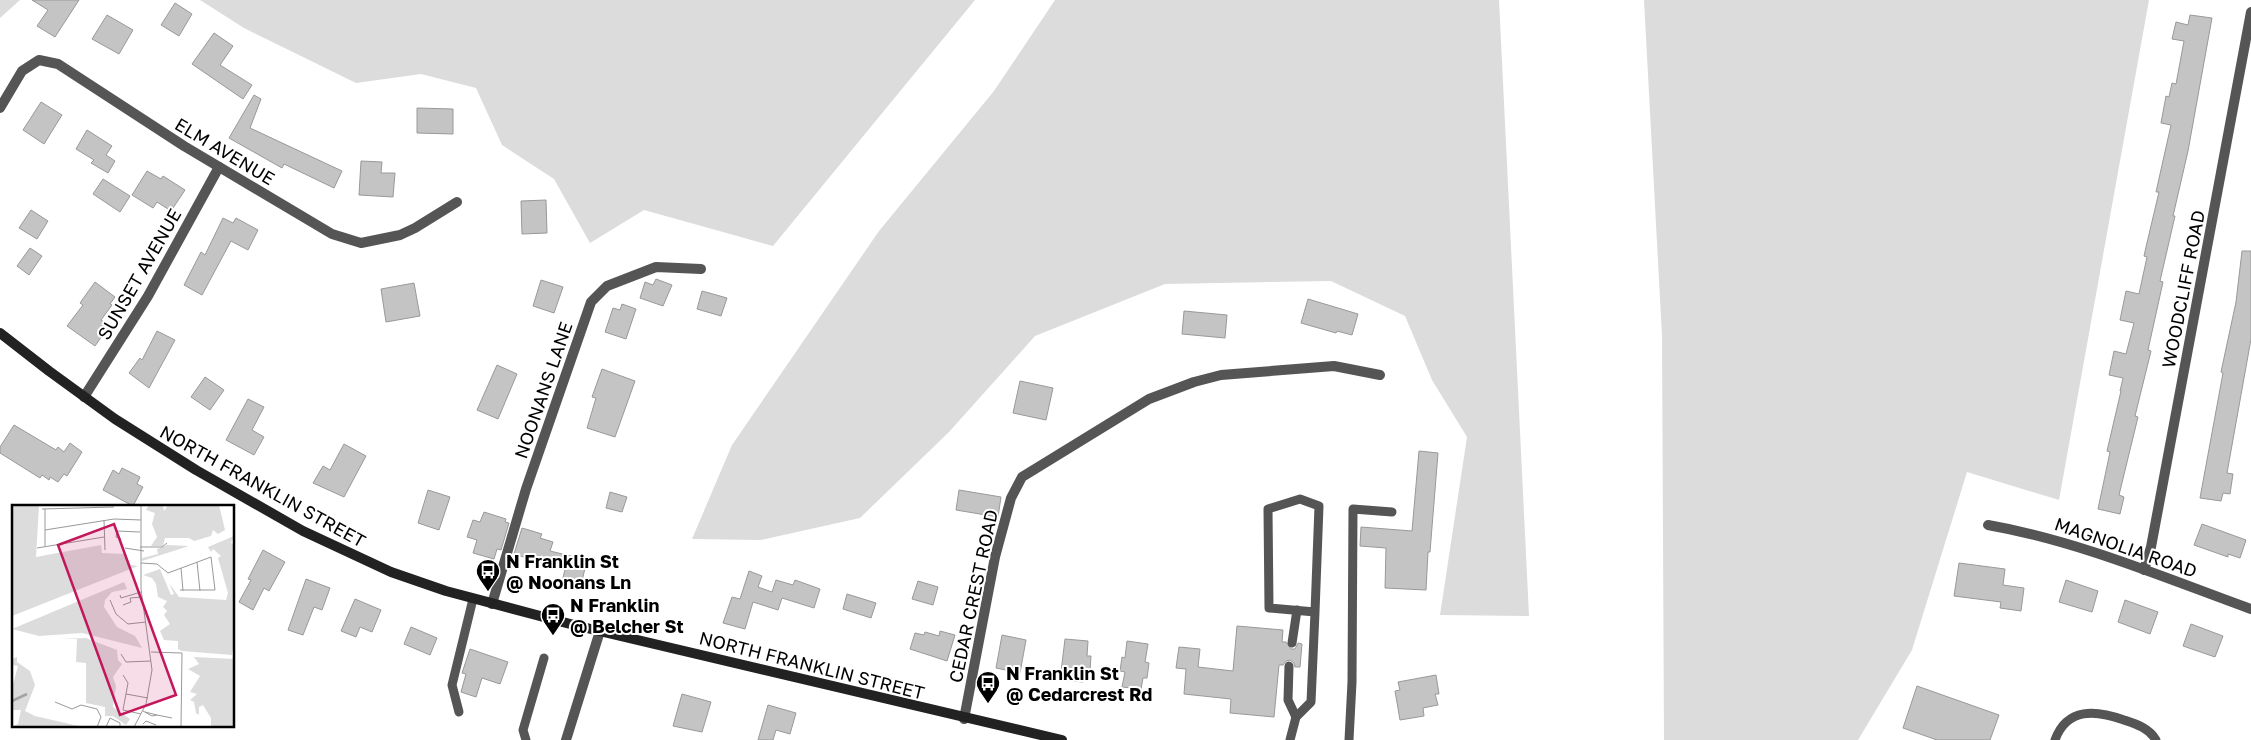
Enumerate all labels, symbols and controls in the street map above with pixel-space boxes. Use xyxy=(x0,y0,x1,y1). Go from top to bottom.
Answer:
street label: ELM AVENUE xyxy=(171,113,279,189)
street label: SUNSET AVENUE xyxy=(92,204,186,344)
street label: WOODCLIFF ROAD xyxy=(2157,208,2209,370)
street label: NOONANS LANE xyxy=(509,319,577,461)
street label: NORTH FRANKLIN STREET xyxy=(156,420,370,552)
inset map xyxy=(12,505,235,728)
street label: CEDAR CREST ROAD xyxy=(944,507,1002,685)
street label: MAGNOLIA ROAD xyxy=(2052,512,2200,582)
place label: N Franklin St @ Noonans Ln xyxy=(506,550,631,593)
bus stop icon: N Franklin St @ Noonans Ln xyxy=(475,558,501,592)
place label: N Franklin @ Belcher St xyxy=(570,594,684,637)
bus stop icon: N Franklin @ Belcher St xyxy=(540,602,566,636)
street label: NORTH FRANKLIN STREET xyxy=(697,626,927,704)
place label: N Franklin St @ Cedarcrest Rd xyxy=(1006,662,1152,705)
bus stop icon: N Franklin St @ Cedarcrest Rd xyxy=(975,670,1001,704)

